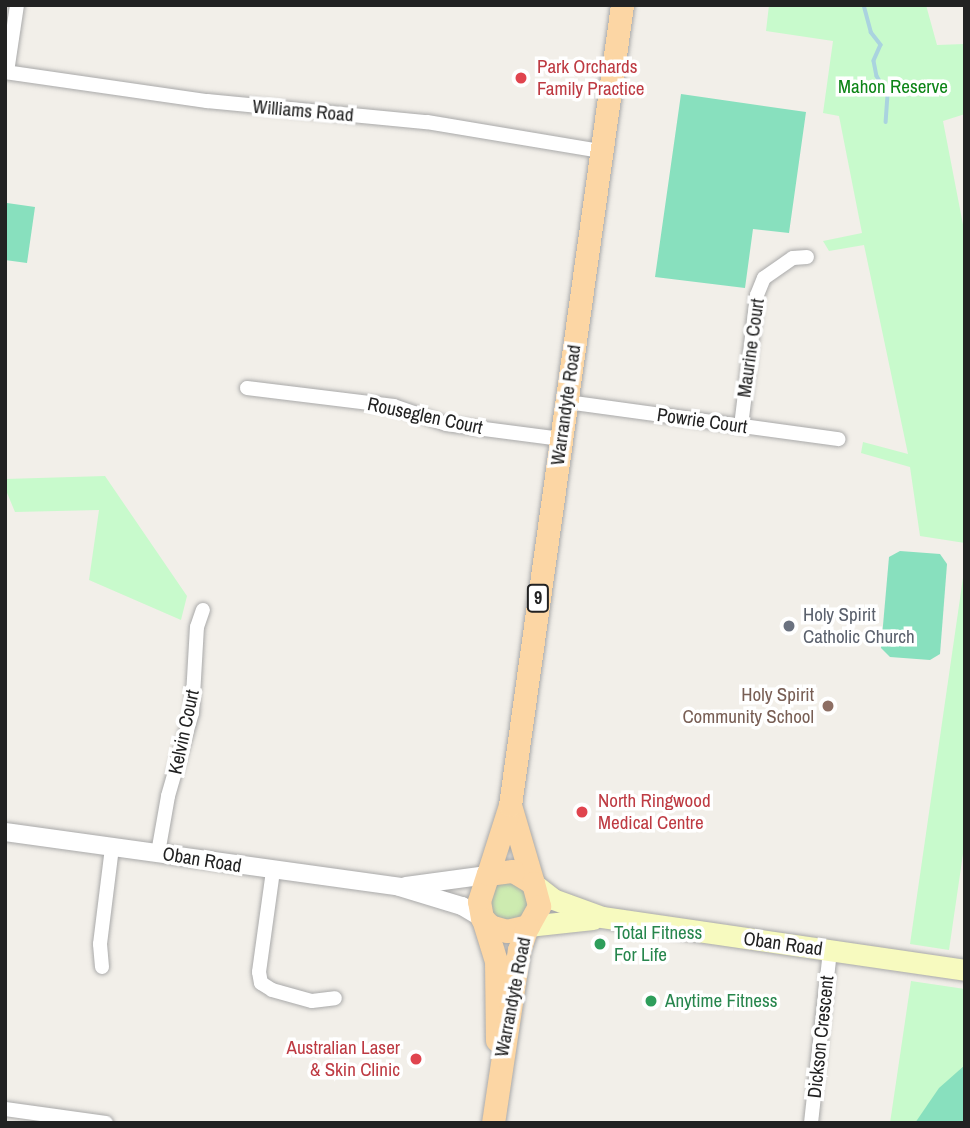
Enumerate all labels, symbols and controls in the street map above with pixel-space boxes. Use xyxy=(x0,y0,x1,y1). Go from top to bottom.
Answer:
place label: Park Orchards Family Practice xyxy=(537,56,644,100)
marker: Park Orchards Family Practice xyxy=(511,68,531,88)
park label: Mahon Reserve xyxy=(838,76,948,98)
street label: Williams Road xyxy=(252,95,354,127)
street label: Maurine Court xyxy=(733,297,769,399)
street label: Warrandyte Road xyxy=(546,343,586,467)
street label: Rouseglen Court xyxy=(365,393,485,439)
street label: Powrie Court xyxy=(655,403,749,439)
road number: 9 xyxy=(526,584,550,612)
place label: Holy Spirit Catholic Church xyxy=(803,604,915,648)
marker: Holy Spirit Catholic Church xyxy=(781,618,797,634)
place label: Holy Spirit Community School xyxy=(682,684,814,728)
street label: Kelvin Court xyxy=(164,688,204,776)
marker: Holy Spirit Community School xyxy=(820,698,836,714)
place label: North Ringwood Medical Centre xyxy=(598,790,711,834)
marker: North Ringwood Medical Centre xyxy=(572,802,592,822)
street label: Oban Road xyxy=(161,843,243,877)
place label: Total Fitness For Life xyxy=(614,922,702,966)
street label: Oban Road xyxy=(742,927,824,961)
street label: Warrandyte Road xyxy=(490,935,536,1059)
marker: Total Fitness For Life xyxy=(592,936,608,952)
street label: Dickson Crescent xyxy=(803,975,839,1099)
place label: Anytime Fitness xyxy=(665,990,778,1012)
marker: Anytime Fitness xyxy=(643,993,659,1009)
place label: Australian Laser & Skin Clinic xyxy=(287,1037,400,1081)
marker: Australian Laser & Skin Clinic xyxy=(406,1049,426,1069)

